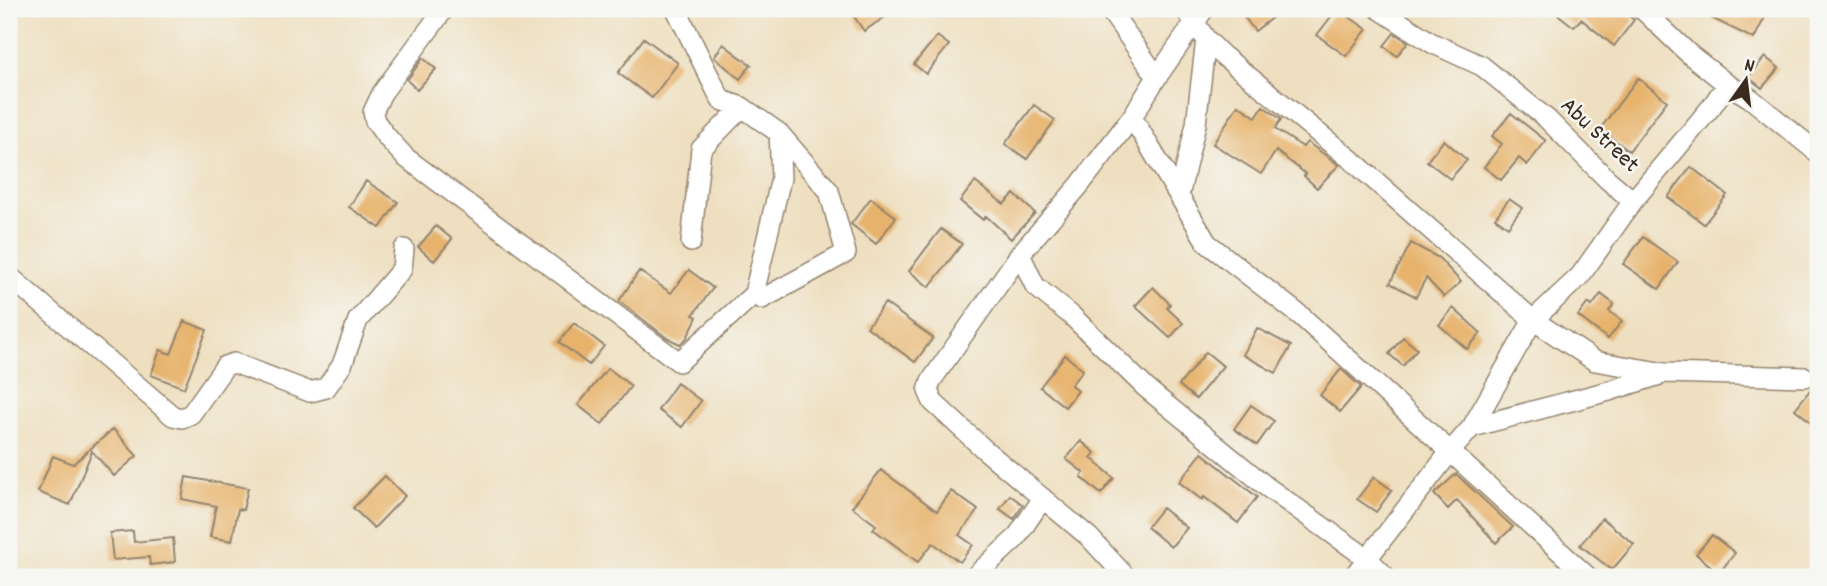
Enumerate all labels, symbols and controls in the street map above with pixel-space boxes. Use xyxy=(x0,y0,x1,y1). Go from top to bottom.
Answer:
north arrow xyxy=(1712,46,1782,116)
text: N xyxy=(1741,53,1757,81)
street label: Abu Street xyxy=(1552,90,1646,182)

